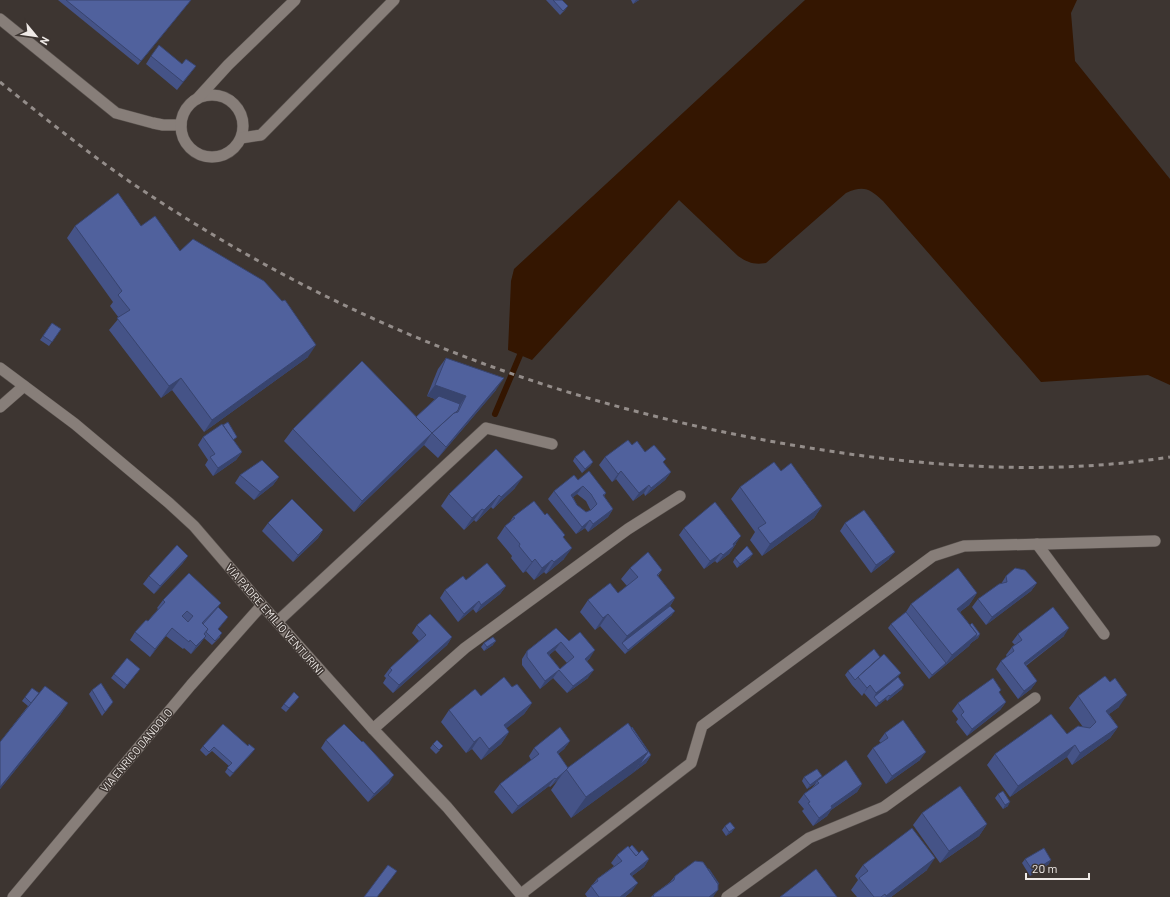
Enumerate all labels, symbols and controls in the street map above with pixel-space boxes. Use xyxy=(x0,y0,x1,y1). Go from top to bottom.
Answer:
north arrow xyxy=(16,16,56,56)
text: N xyxy=(38,35,53,47)
street label: VIA PADRE EMILIO VENTURINI xyxy=(223,561,327,677)
street label: VIA ENRICO DANDOLO xyxy=(97,706,175,794)
scale bar xyxy=(1026,855,1089,881)
text: 20 m xyxy=(1032,861,1058,875)

